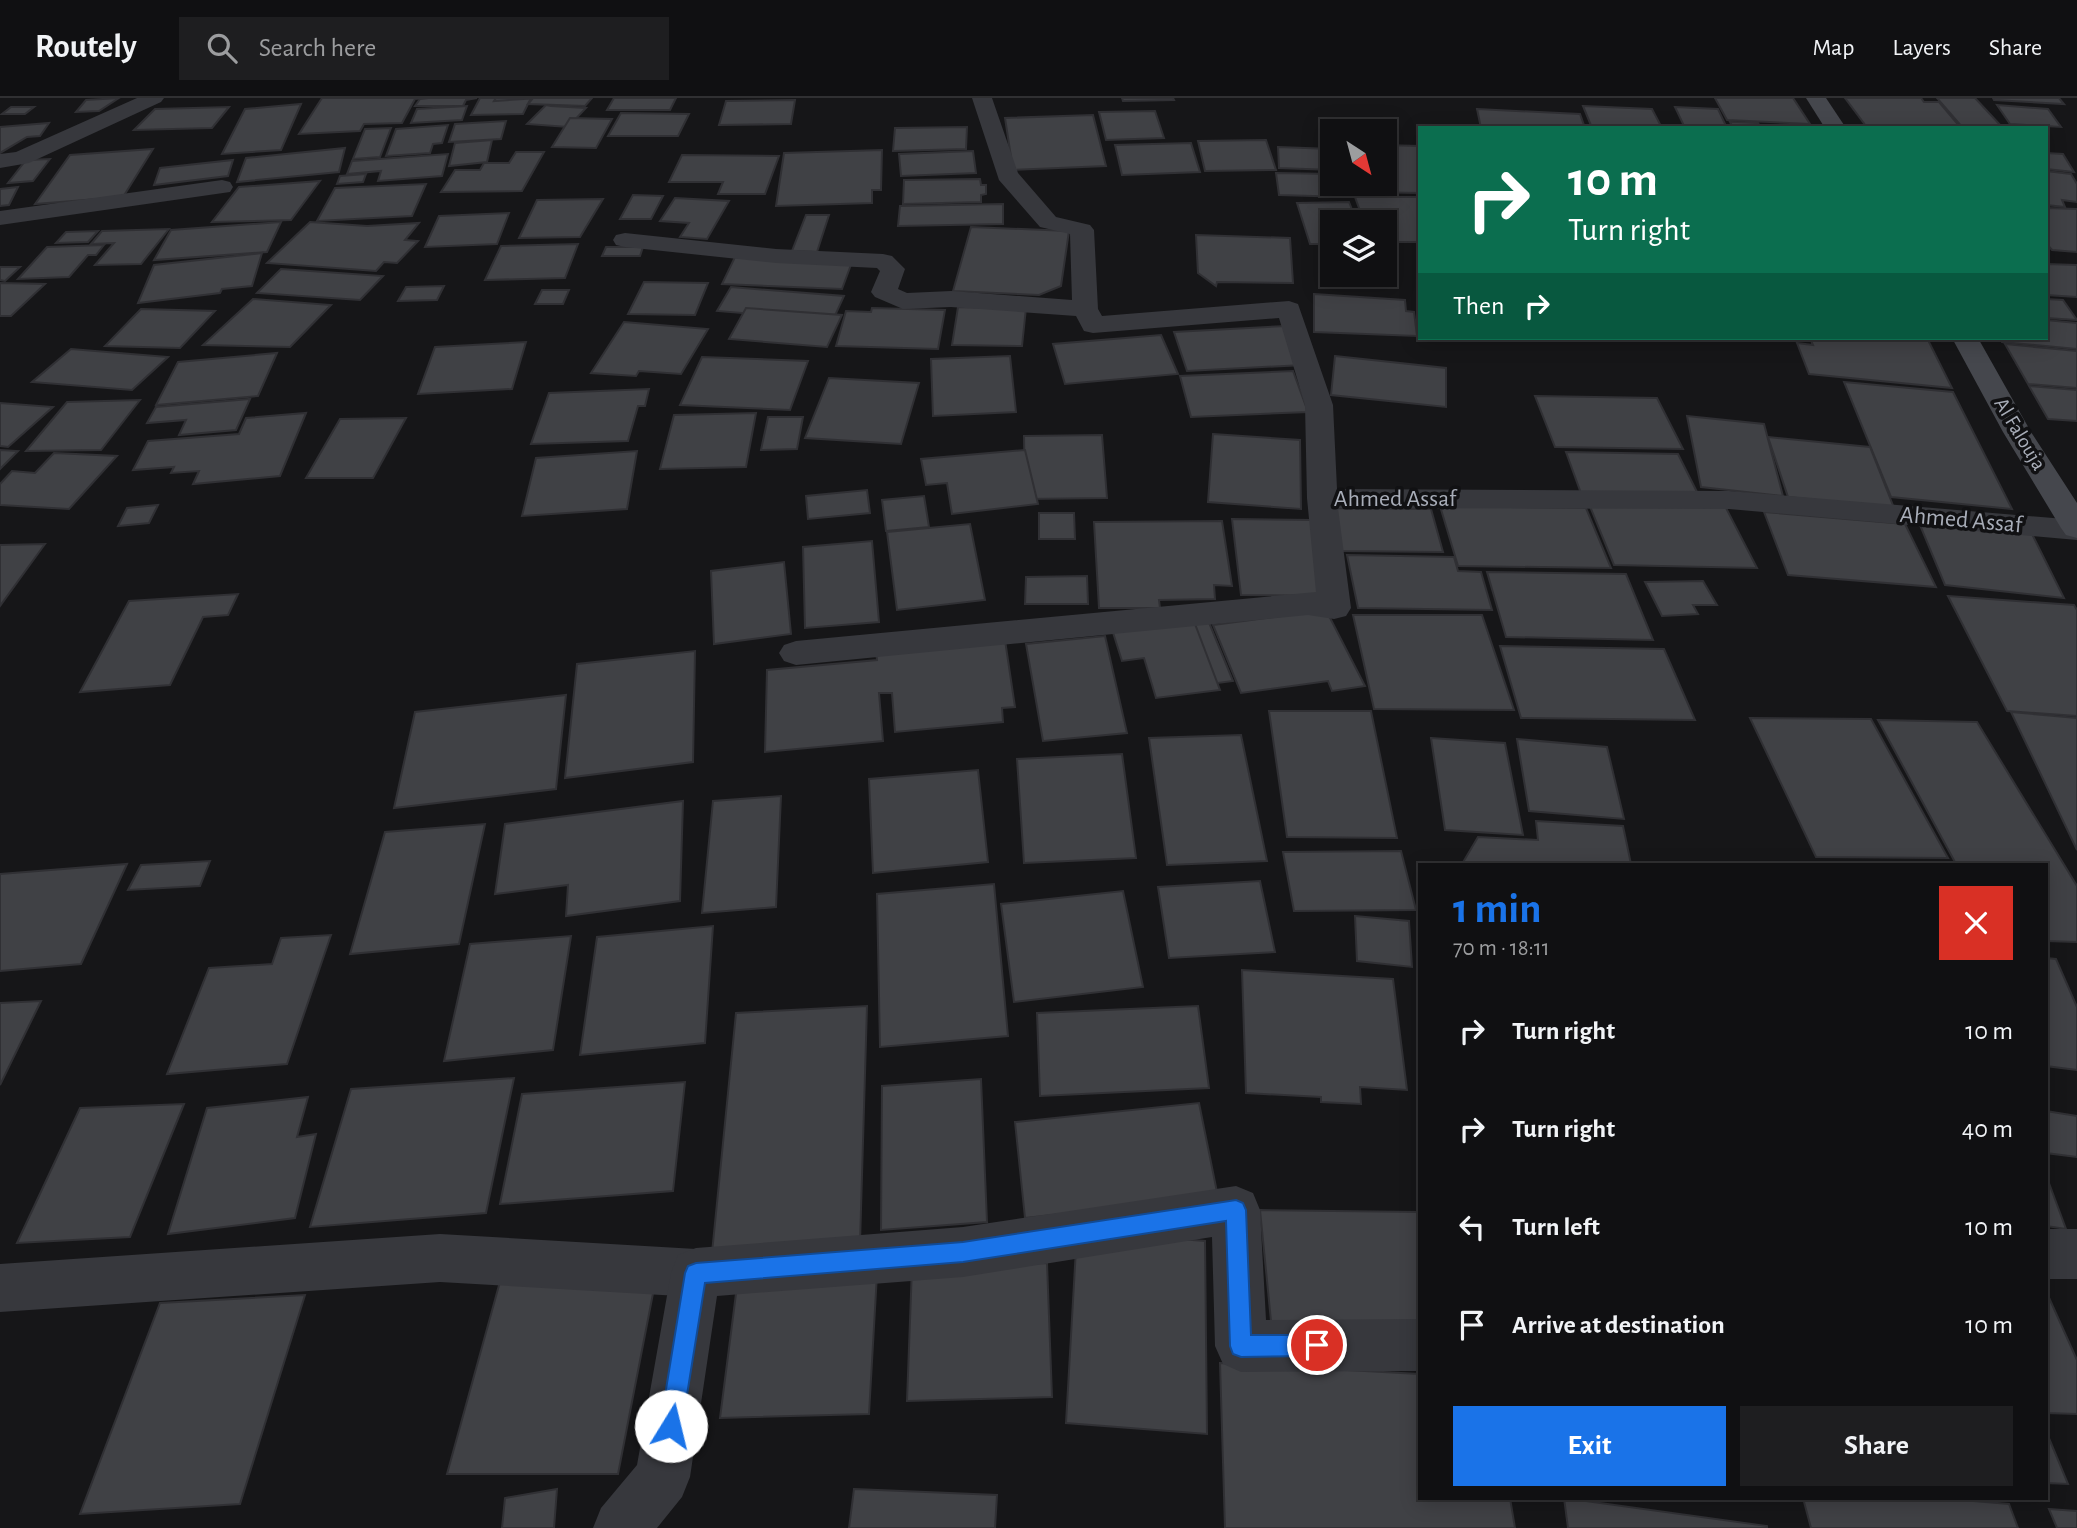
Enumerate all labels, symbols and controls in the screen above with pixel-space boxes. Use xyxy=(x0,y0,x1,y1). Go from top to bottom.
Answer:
search box xyxy=(179,17,669,80)
icon: search xyxy=(203,29,241,67)
text: Routely xyxy=(35,31,137,64)
text: Search here xyxy=(259,35,376,61)
text: Map xyxy=(1812,36,1854,60)
text: Layers xyxy=(1892,36,1951,60)
text: Share xyxy=(1989,36,2042,60)
north arrow xyxy=(1320,119,1396,196)
map controls xyxy=(1320,119,1397,287)
icon: right xyxy=(1453,154,1544,245)
text: 10 m xyxy=(1568,156,1658,205)
button: layers xyxy=(1320,210,1397,287)
text: Turn right xyxy=(1568,214,1690,246)
icon: right xyxy=(1518,287,1556,325)
text: Then xyxy=(1453,293,1504,319)
street label: Al Falouja xyxy=(1990,394,2050,474)
street label: Ahmed Assaf xyxy=(1334,487,1458,511)
street label: Ahmed Assaf xyxy=(1899,503,2025,537)
button: close xyxy=(1939,886,2013,960)
text: 1 min xyxy=(1453,888,1542,930)
text: 70 m · 18:11 xyxy=(1453,937,1550,960)
icon: right xyxy=(1453,1012,1491,1050)
text: Turn right xyxy=(1512,1018,1615,1044)
text: 10 m xyxy=(1965,1018,2013,1044)
icon: right xyxy=(1453,1110,1491,1148)
text: Turn right xyxy=(1512,1116,1615,1142)
text: 40 m xyxy=(1962,1116,2013,1142)
icon: left xyxy=(1453,1208,1491,1246)
text: Turn left xyxy=(1512,1214,1600,1240)
text: 10 m xyxy=(1965,1214,2013,1240)
icon: arrive xyxy=(1453,1306,1491,1344)
text: Arrive at destination xyxy=(1512,1312,1725,1338)
text: 10 m xyxy=(1965,1312,2013,1338)
pin xyxy=(1287,1315,1347,1375)
icon: arrive xyxy=(1298,1326,1336,1364)
position arrow xyxy=(634,1389,708,1463)
button: Exit xyxy=(1453,1406,1726,1486)
button: Share xyxy=(1740,1406,2013,1486)

